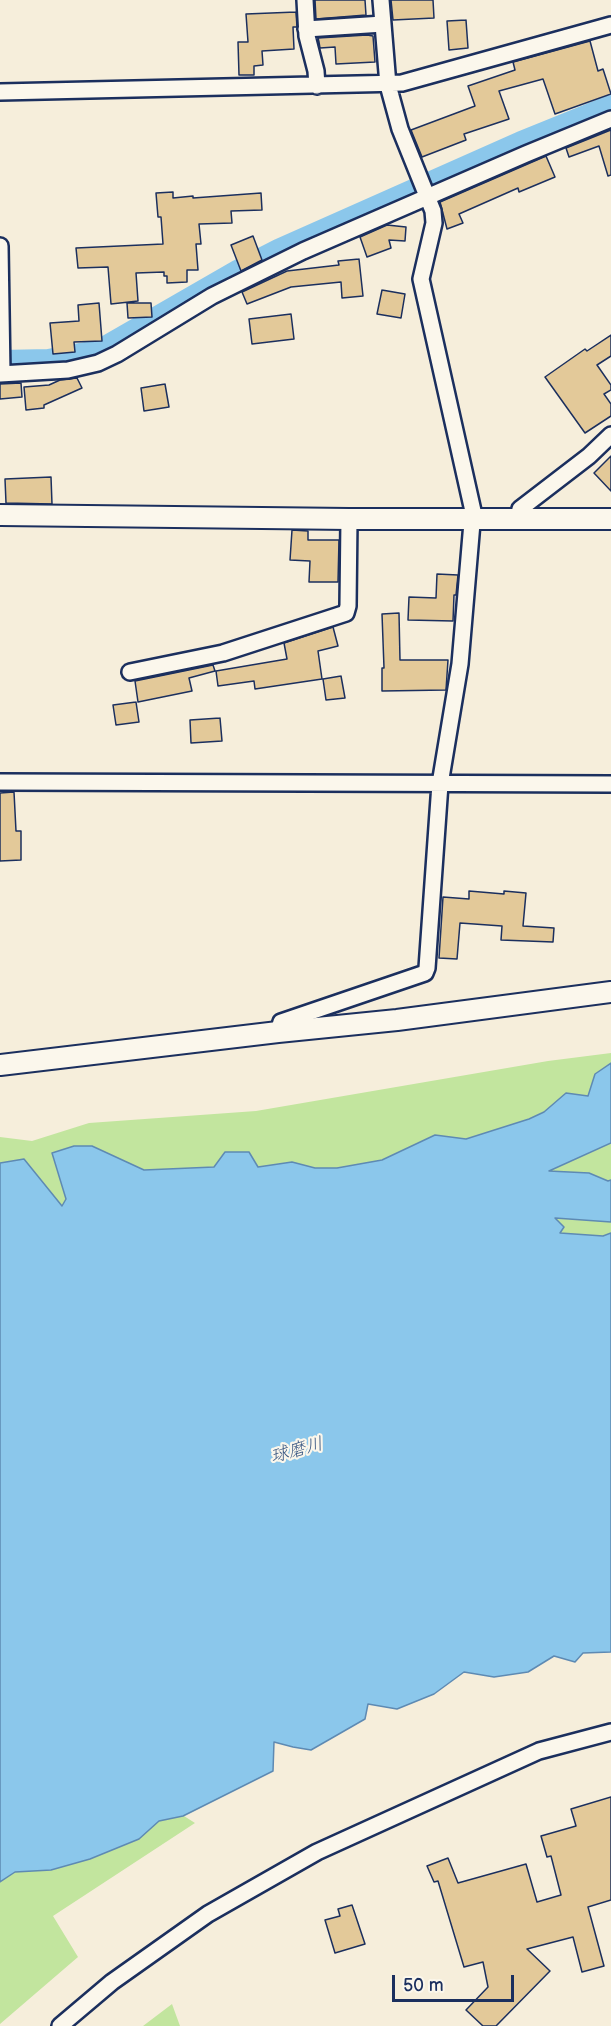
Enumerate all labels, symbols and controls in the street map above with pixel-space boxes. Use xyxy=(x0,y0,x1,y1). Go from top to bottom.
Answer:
water label: 球磨川 xyxy=(268,1434,326,1468)
scale bar xyxy=(395,1963,516,2001)
text: 50 m xyxy=(403,1975,444,1996)

